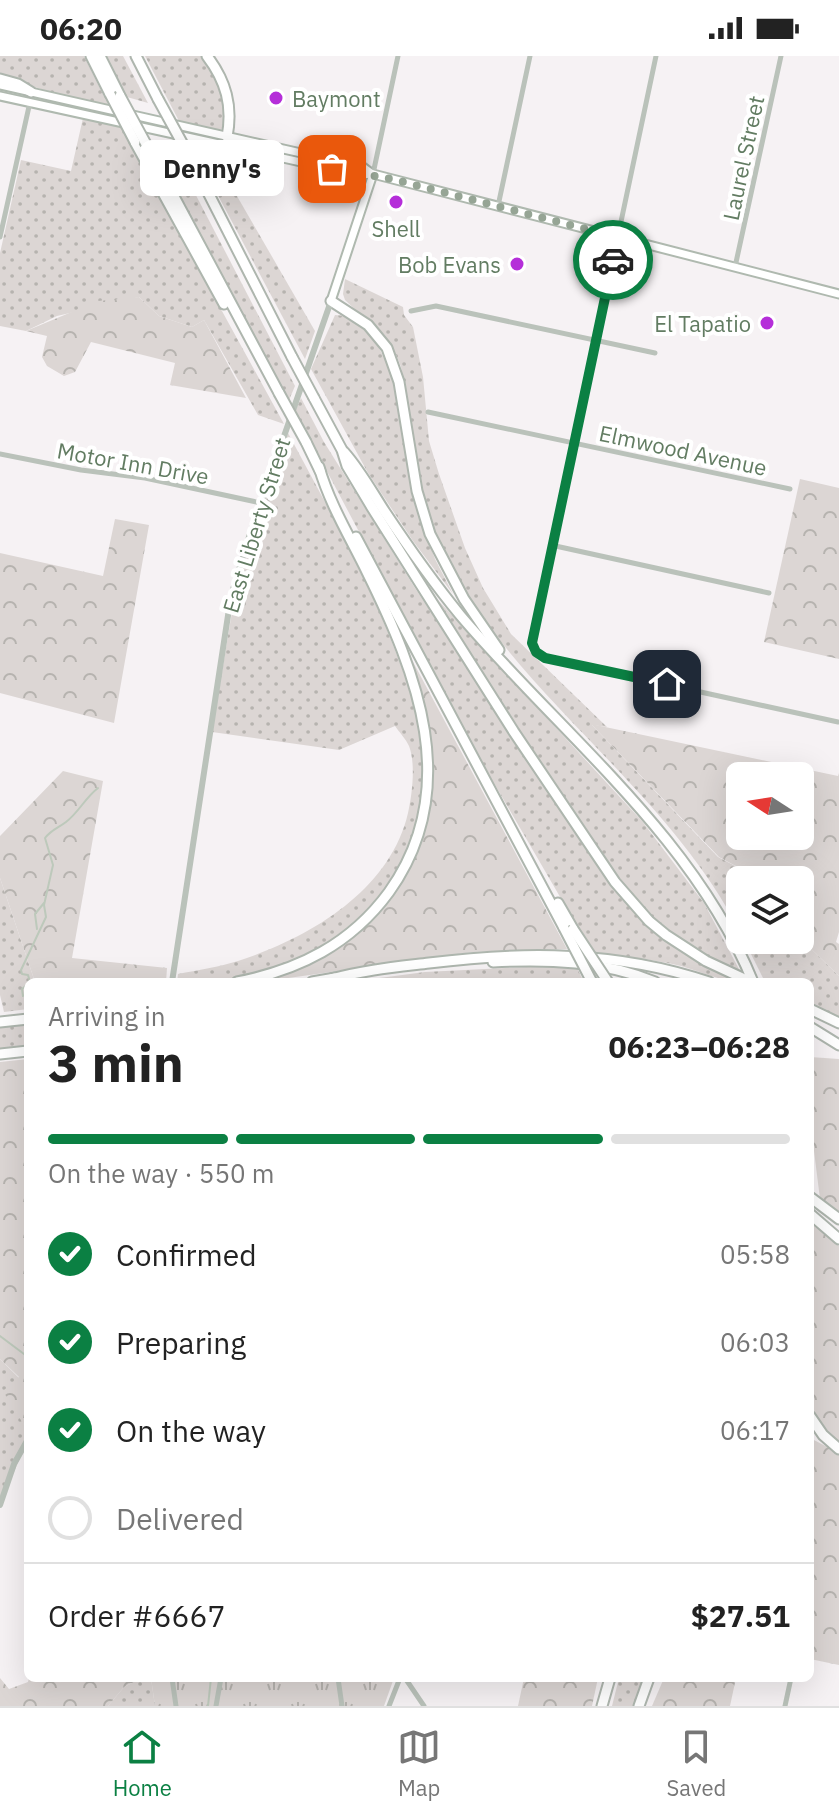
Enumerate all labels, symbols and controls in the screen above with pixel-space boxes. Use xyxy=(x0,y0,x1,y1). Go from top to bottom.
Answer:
text: 06:20 xyxy=(40,9,122,48)
place label: Baymont xyxy=(292,84,381,113)
marker: Baymont xyxy=(267,89,285,107)
street label: Laurel Street xyxy=(716,93,770,223)
pin xyxy=(298,135,366,203)
callout: Denny's xyxy=(140,141,284,197)
icon: bag xyxy=(310,147,354,191)
text: Denny's xyxy=(163,151,261,185)
marker: Shell xyxy=(387,193,405,211)
place label: Shell xyxy=(371,214,421,243)
courier xyxy=(573,220,653,300)
icon: car xyxy=(591,238,635,282)
place label: Bob Evans xyxy=(398,250,501,279)
marker: Bob Evans xyxy=(508,255,526,273)
place label: El Tapatio xyxy=(654,309,751,338)
marker: El Tapatio xyxy=(758,314,776,332)
street label: Elmwood Avenue xyxy=(596,418,770,482)
street label: East Liberty Street xyxy=(216,434,296,616)
street label: Motor Inn Drive xyxy=(55,435,211,491)
pin xyxy=(633,650,701,718)
icon: home xyxy=(645,662,689,706)
north arrow xyxy=(726,762,814,850)
map controls xyxy=(726,762,814,954)
button: layers xyxy=(726,866,814,954)
text: Arriving in xyxy=(48,999,165,1033)
text: 06:23–06:28 xyxy=(609,1027,790,1066)
text: 3 min xyxy=(48,1029,184,1096)
text: On the way · 550 m xyxy=(48,1156,274,1190)
icon: check xyxy=(48,1232,92,1276)
text: Confirmed xyxy=(116,1235,257,1274)
text: 05:58 xyxy=(720,1237,790,1271)
icon: check xyxy=(48,1320,92,1364)
text: Preparing xyxy=(116,1323,246,1362)
text: 06:03 xyxy=(720,1325,790,1359)
icon: check xyxy=(48,1408,92,1452)
text: On the way xyxy=(116,1411,266,1450)
text: 06:17 xyxy=(720,1413,790,1447)
text: Delivered xyxy=(116,1499,244,1538)
text: Order #6667 xyxy=(48,1596,225,1635)
text: $27.51 xyxy=(691,1596,790,1635)
tab: Home xyxy=(113,1725,172,1802)
tab: Map xyxy=(397,1725,441,1802)
tab: Saved xyxy=(666,1725,726,1802)

